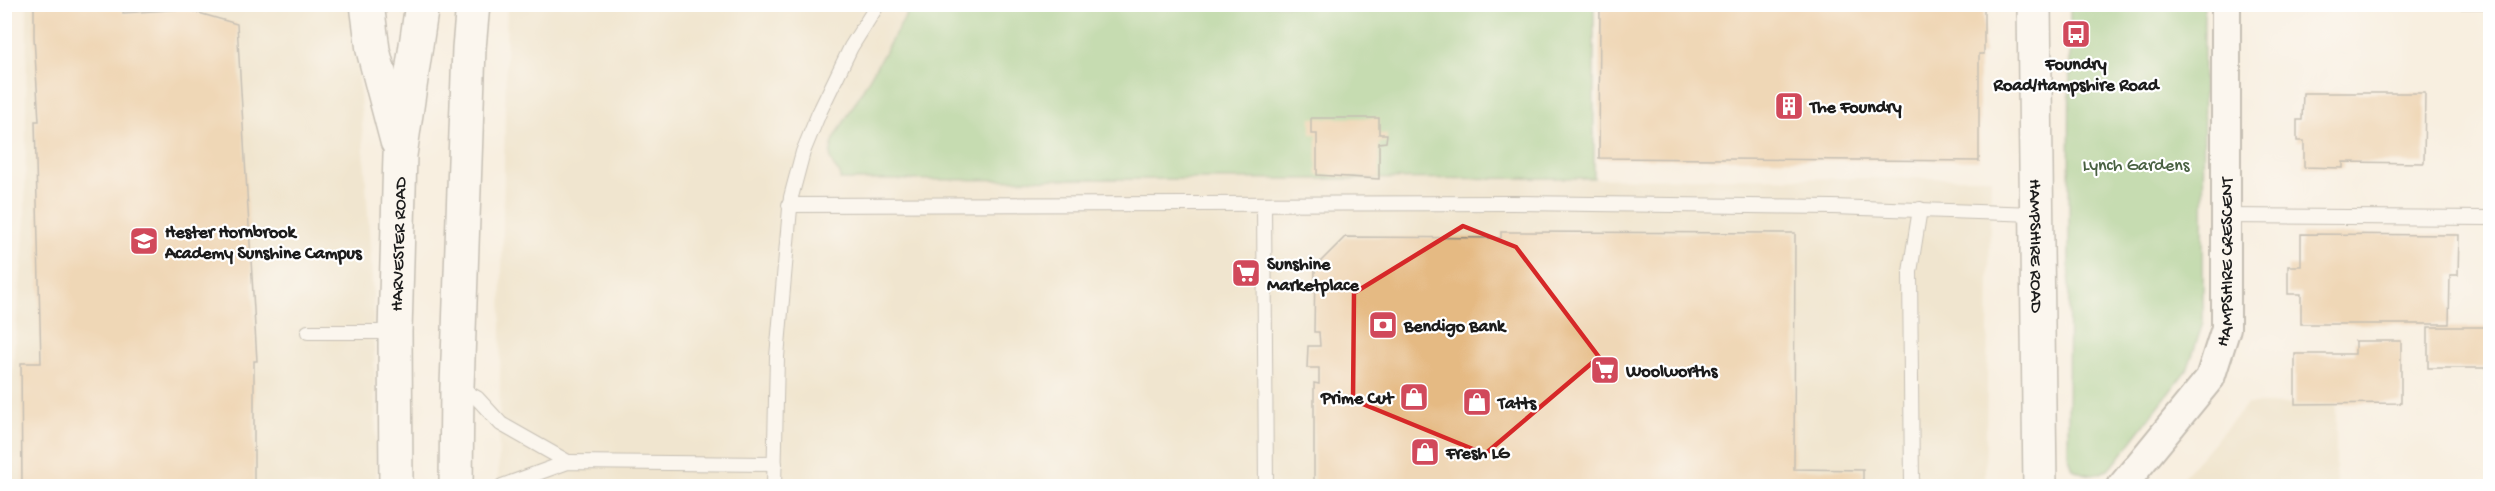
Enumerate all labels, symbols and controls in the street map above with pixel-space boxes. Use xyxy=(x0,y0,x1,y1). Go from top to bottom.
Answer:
bus stop icon: Foundry Road/Hampshire Road xyxy=(2060,18,2092,50)
place label: Foundry Road/Hampshire Road xyxy=(1993,55,2161,97)
building icon: The Foundry xyxy=(1773,90,1805,122)
place label: The Foundry xyxy=(1808,98,1902,119)
park label: Lynch Gardens xyxy=(2083,156,2191,177)
street label: HARVESTER ROAD xyxy=(388,176,412,312)
street label: HAMPSHIRE CRESCENT xyxy=(2213,176,2239,350)
street label: HAMPSHIRE ROAD xyxy=(2023,179,2046,313)
place label: Hester Hornbrook Academy Sunshine Campus xyxy=(164,223,363,265)
school or university icon: Hester Hornbrook Academy Sunshine Campus xyxy=(128,225,160,257)
place label: Sunshine Marketplace xyxy=(1267,255,1359,297)
supermarket icon: Sunshine Marketplace xyxy=(1230,257,1262,289)
bank icon: Bendigo Bank xyxy=(1367,309,1399,341)
place label: Bendigo Bank xyxy=(1403,317,1507,338)
supermarket icon: Woolworths xyxy=(1589,354,1621,386)
place label: Woolworths xyxy=(1625,362,1719,383)
shop icon: Prime Cut xyxy=(1398,381,1430,413)
shop icon: Tatts xyxy=(1461,386,1493,418)
place label: Prime Cut xyxy=(1320,389,1395,410)
place label: Tatts xyxy=(1496,394,1538,415)
shop icon: Fresh LG xyxy=(1409,436,1441,468)
place label: Fresh LG xyxy=(1445,444,1511,465)

